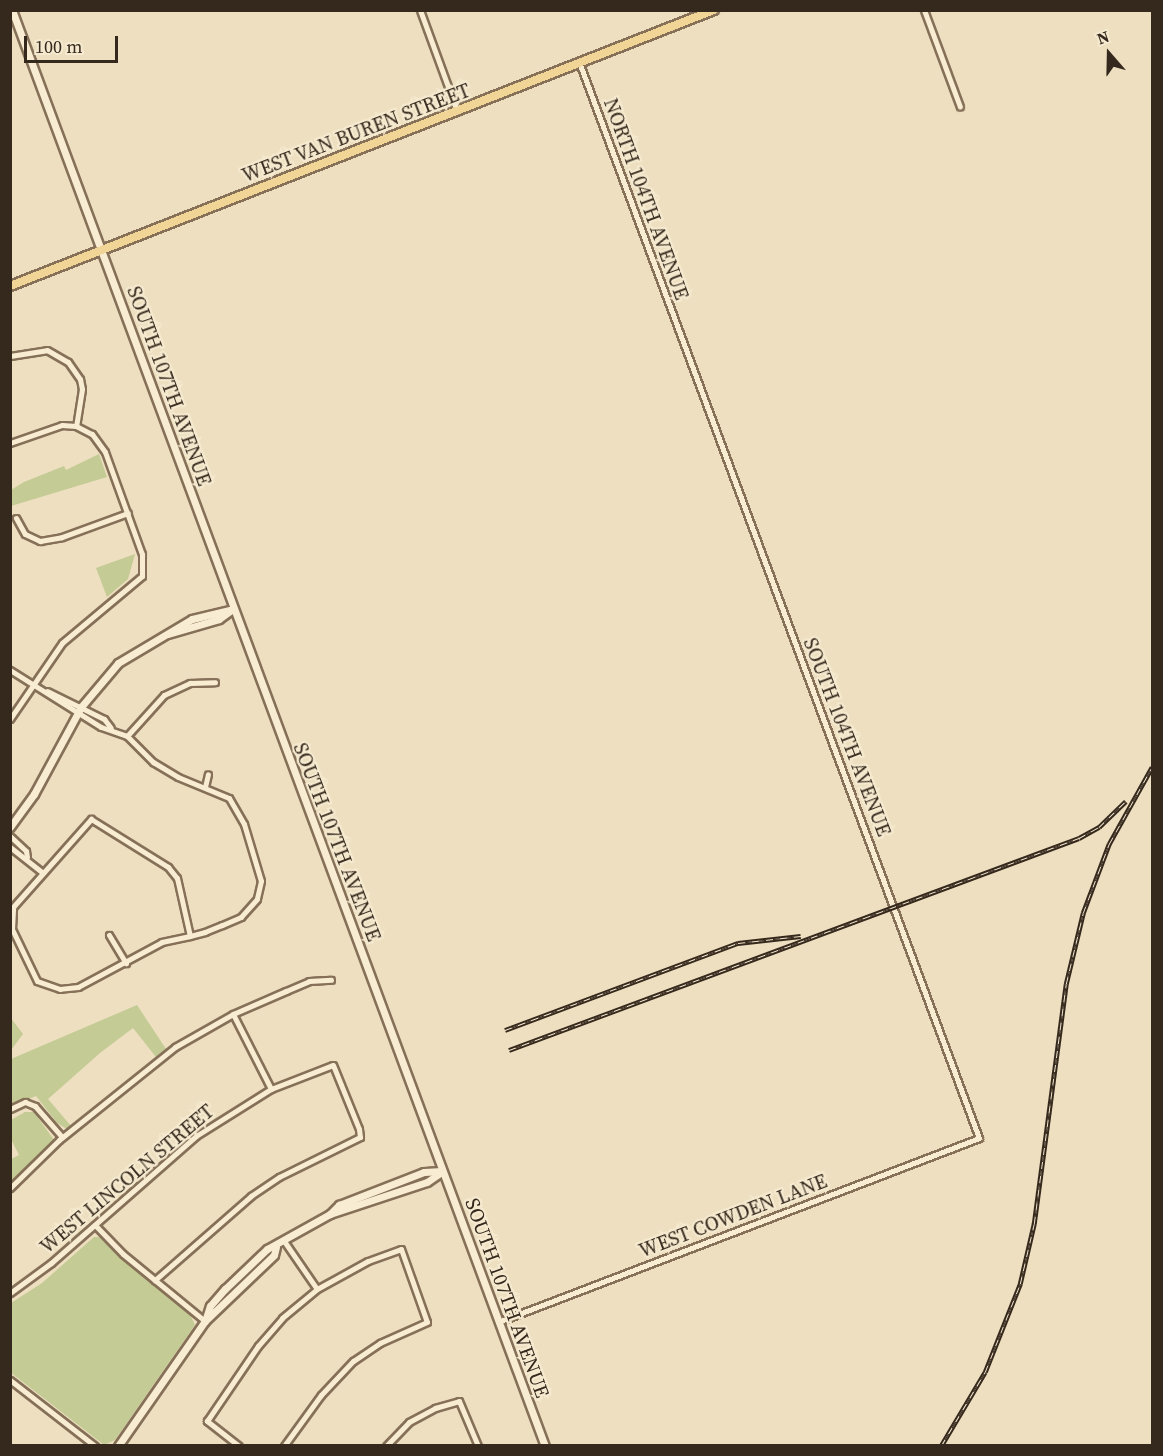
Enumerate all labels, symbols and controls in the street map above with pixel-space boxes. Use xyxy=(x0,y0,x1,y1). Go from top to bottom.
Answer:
scale bar xyxy=(27,24,122,62)
north arrow xyxy=(1079,24,1139,84)
text: N xyxy=(1094,25,1112,49)
text: 100 m xyxy=(35,34,82,59)
street label: WEST VAN BUREN STREET xyxy=(238,78,474,188)
street label: NORTH 104TH AVENUE xyxy=(598,95,694,303)
street label: SOUTH 107TH AVENUE xyxy=(122,283,216,489)
street label: SOUTH 104TH AVENUE xyxy=(798,634,896,840)
street label: SOUTH 107TH AVENUE xyxy=(288,739,386,945)
street label: WEST LINCOLN STREET xyxy=(35,1099,219,1259)
street label: WEST COWDEN LANE xyxy=(635,1169,831,1263)
street label: SOUTH 107TH AVENUE xyxy=(460,1195,554,1401)

